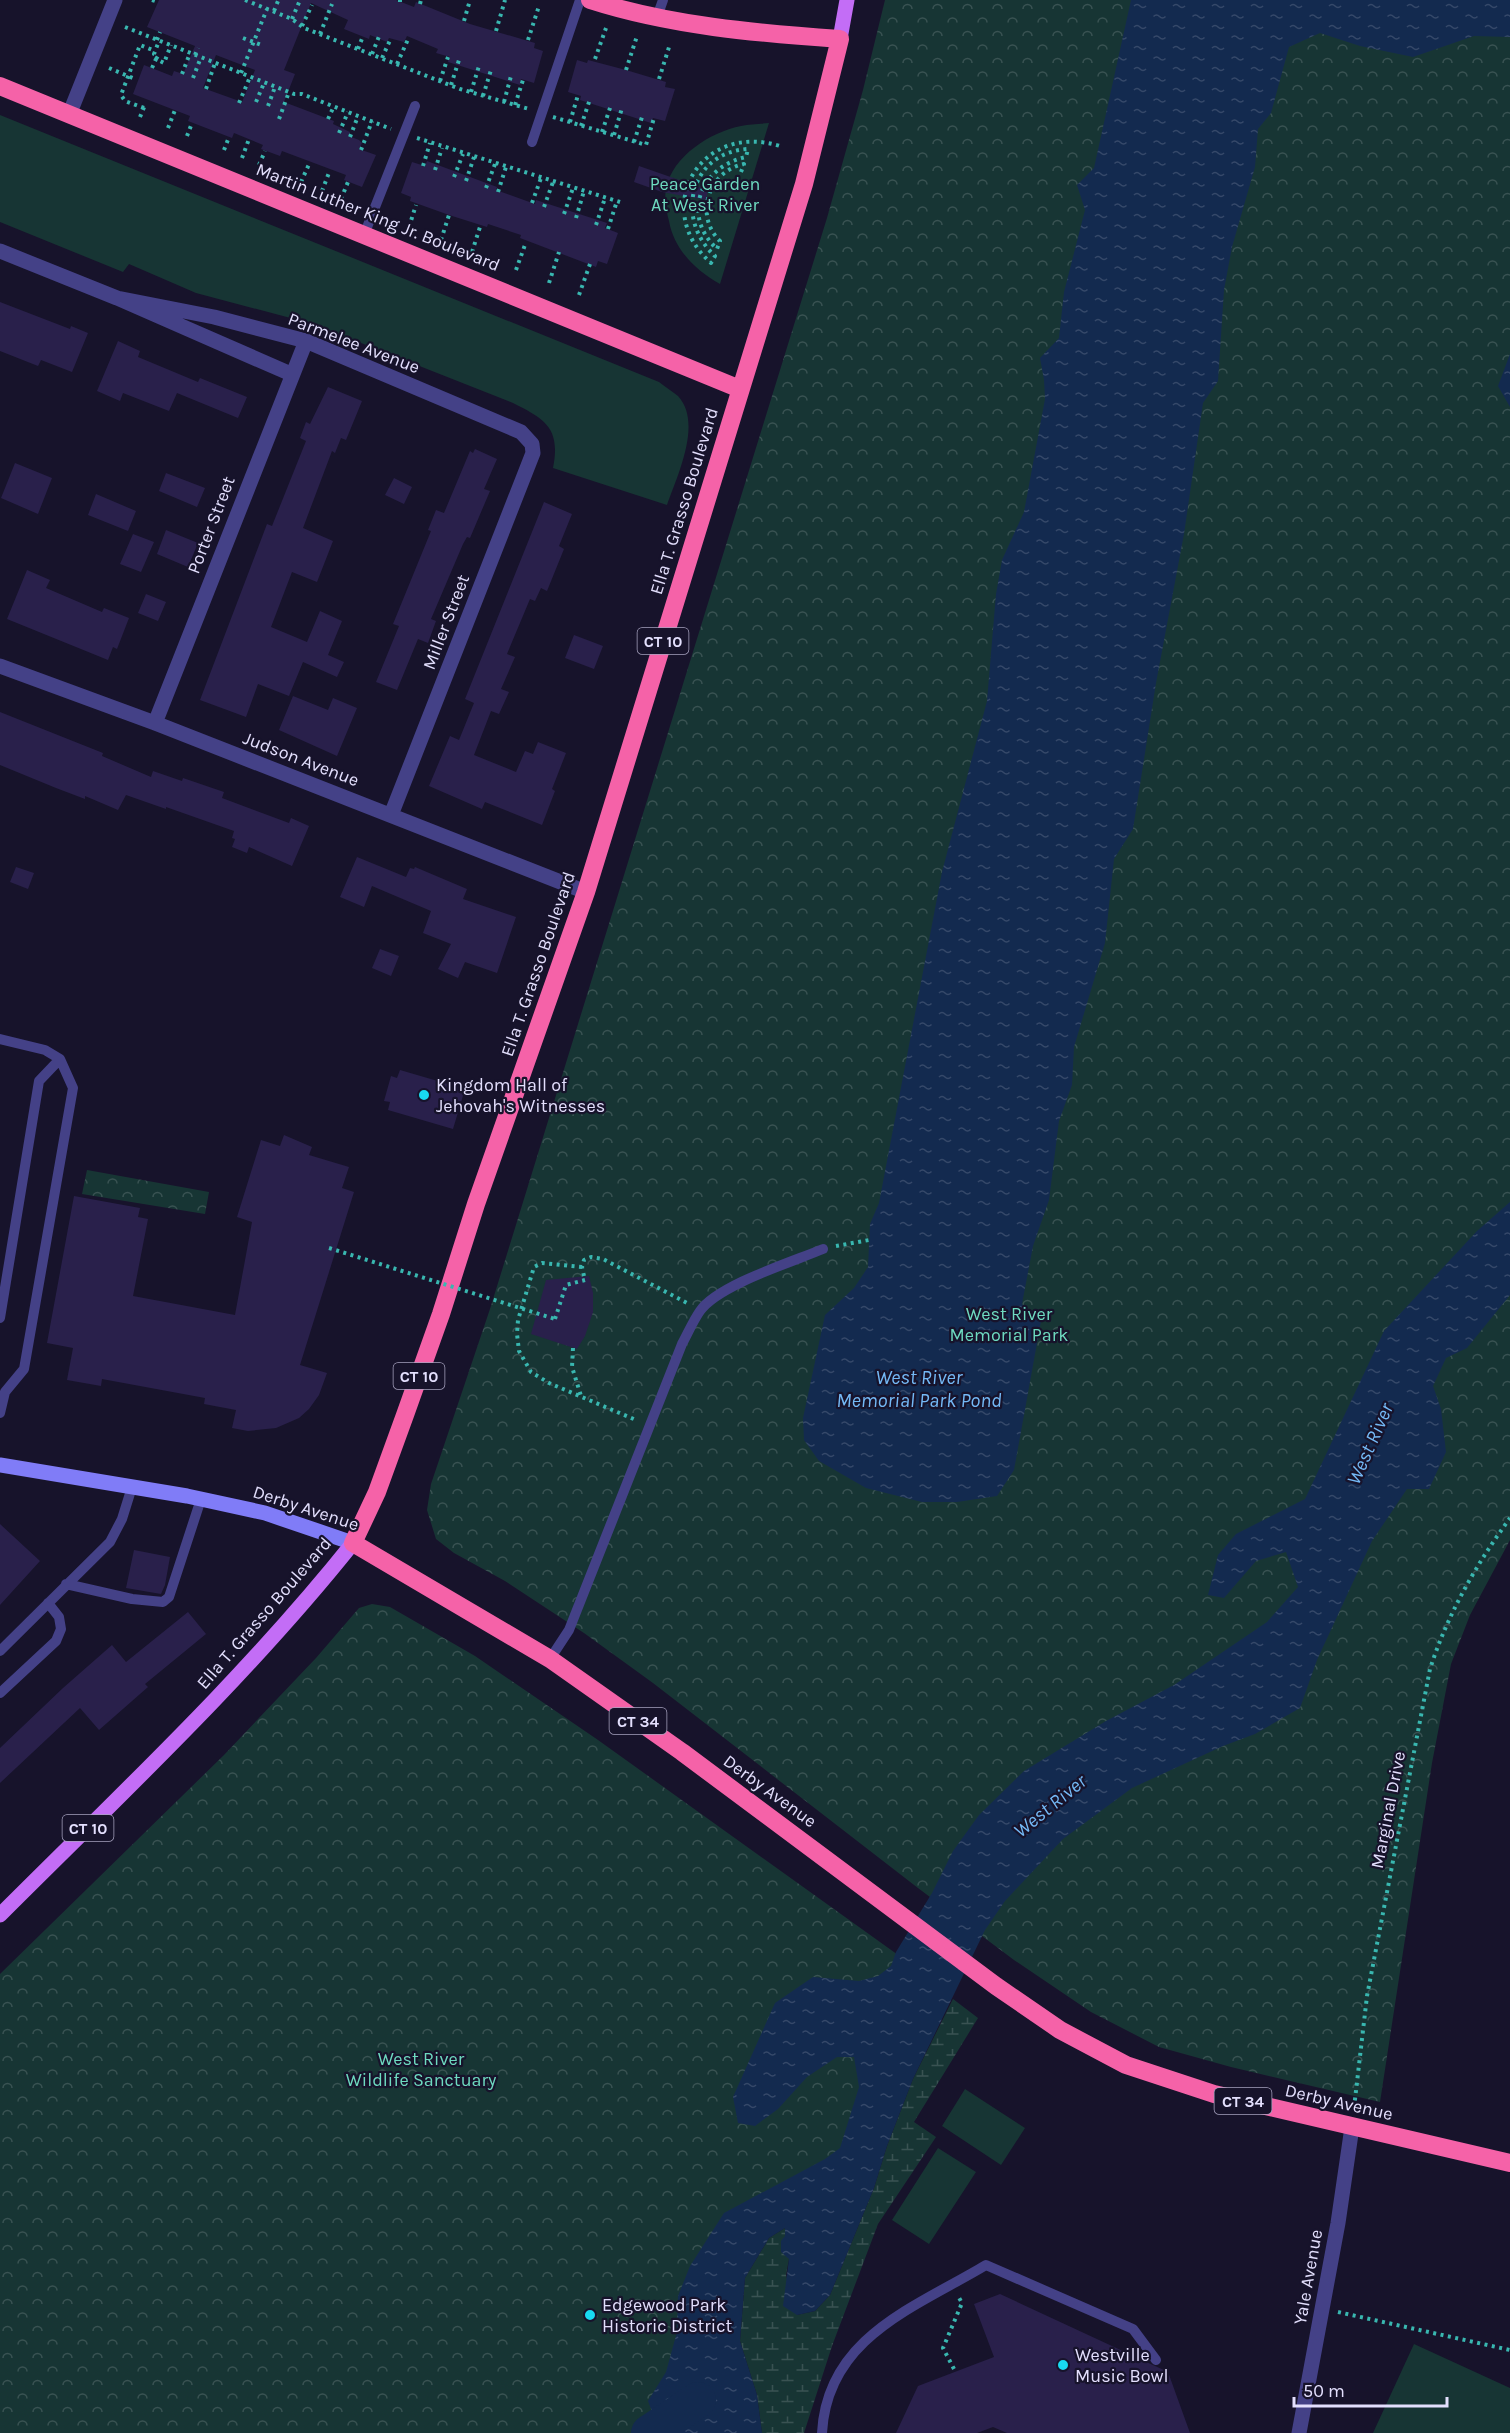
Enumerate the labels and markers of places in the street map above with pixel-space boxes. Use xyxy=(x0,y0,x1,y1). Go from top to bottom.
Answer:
place label: Kingdom Hall of Jehovah's Witnesses xyxy=(436,1074,605,1117)
marker: Kingdom Hall of Jehovah's Witnesses xyxy=(417,1088,431,1102)
place label: Edgewood Park Historic District xyxy=(602,2294,733,2337)
marker: Edgewood Park Historic District xyxy=(583,2308,597,2322)
place label: Westville Music Bowl xyxy=(1075,2344,1169,2387)
marker: Westville Music Bowl xyxy=(1056,2358,1070,2372)

